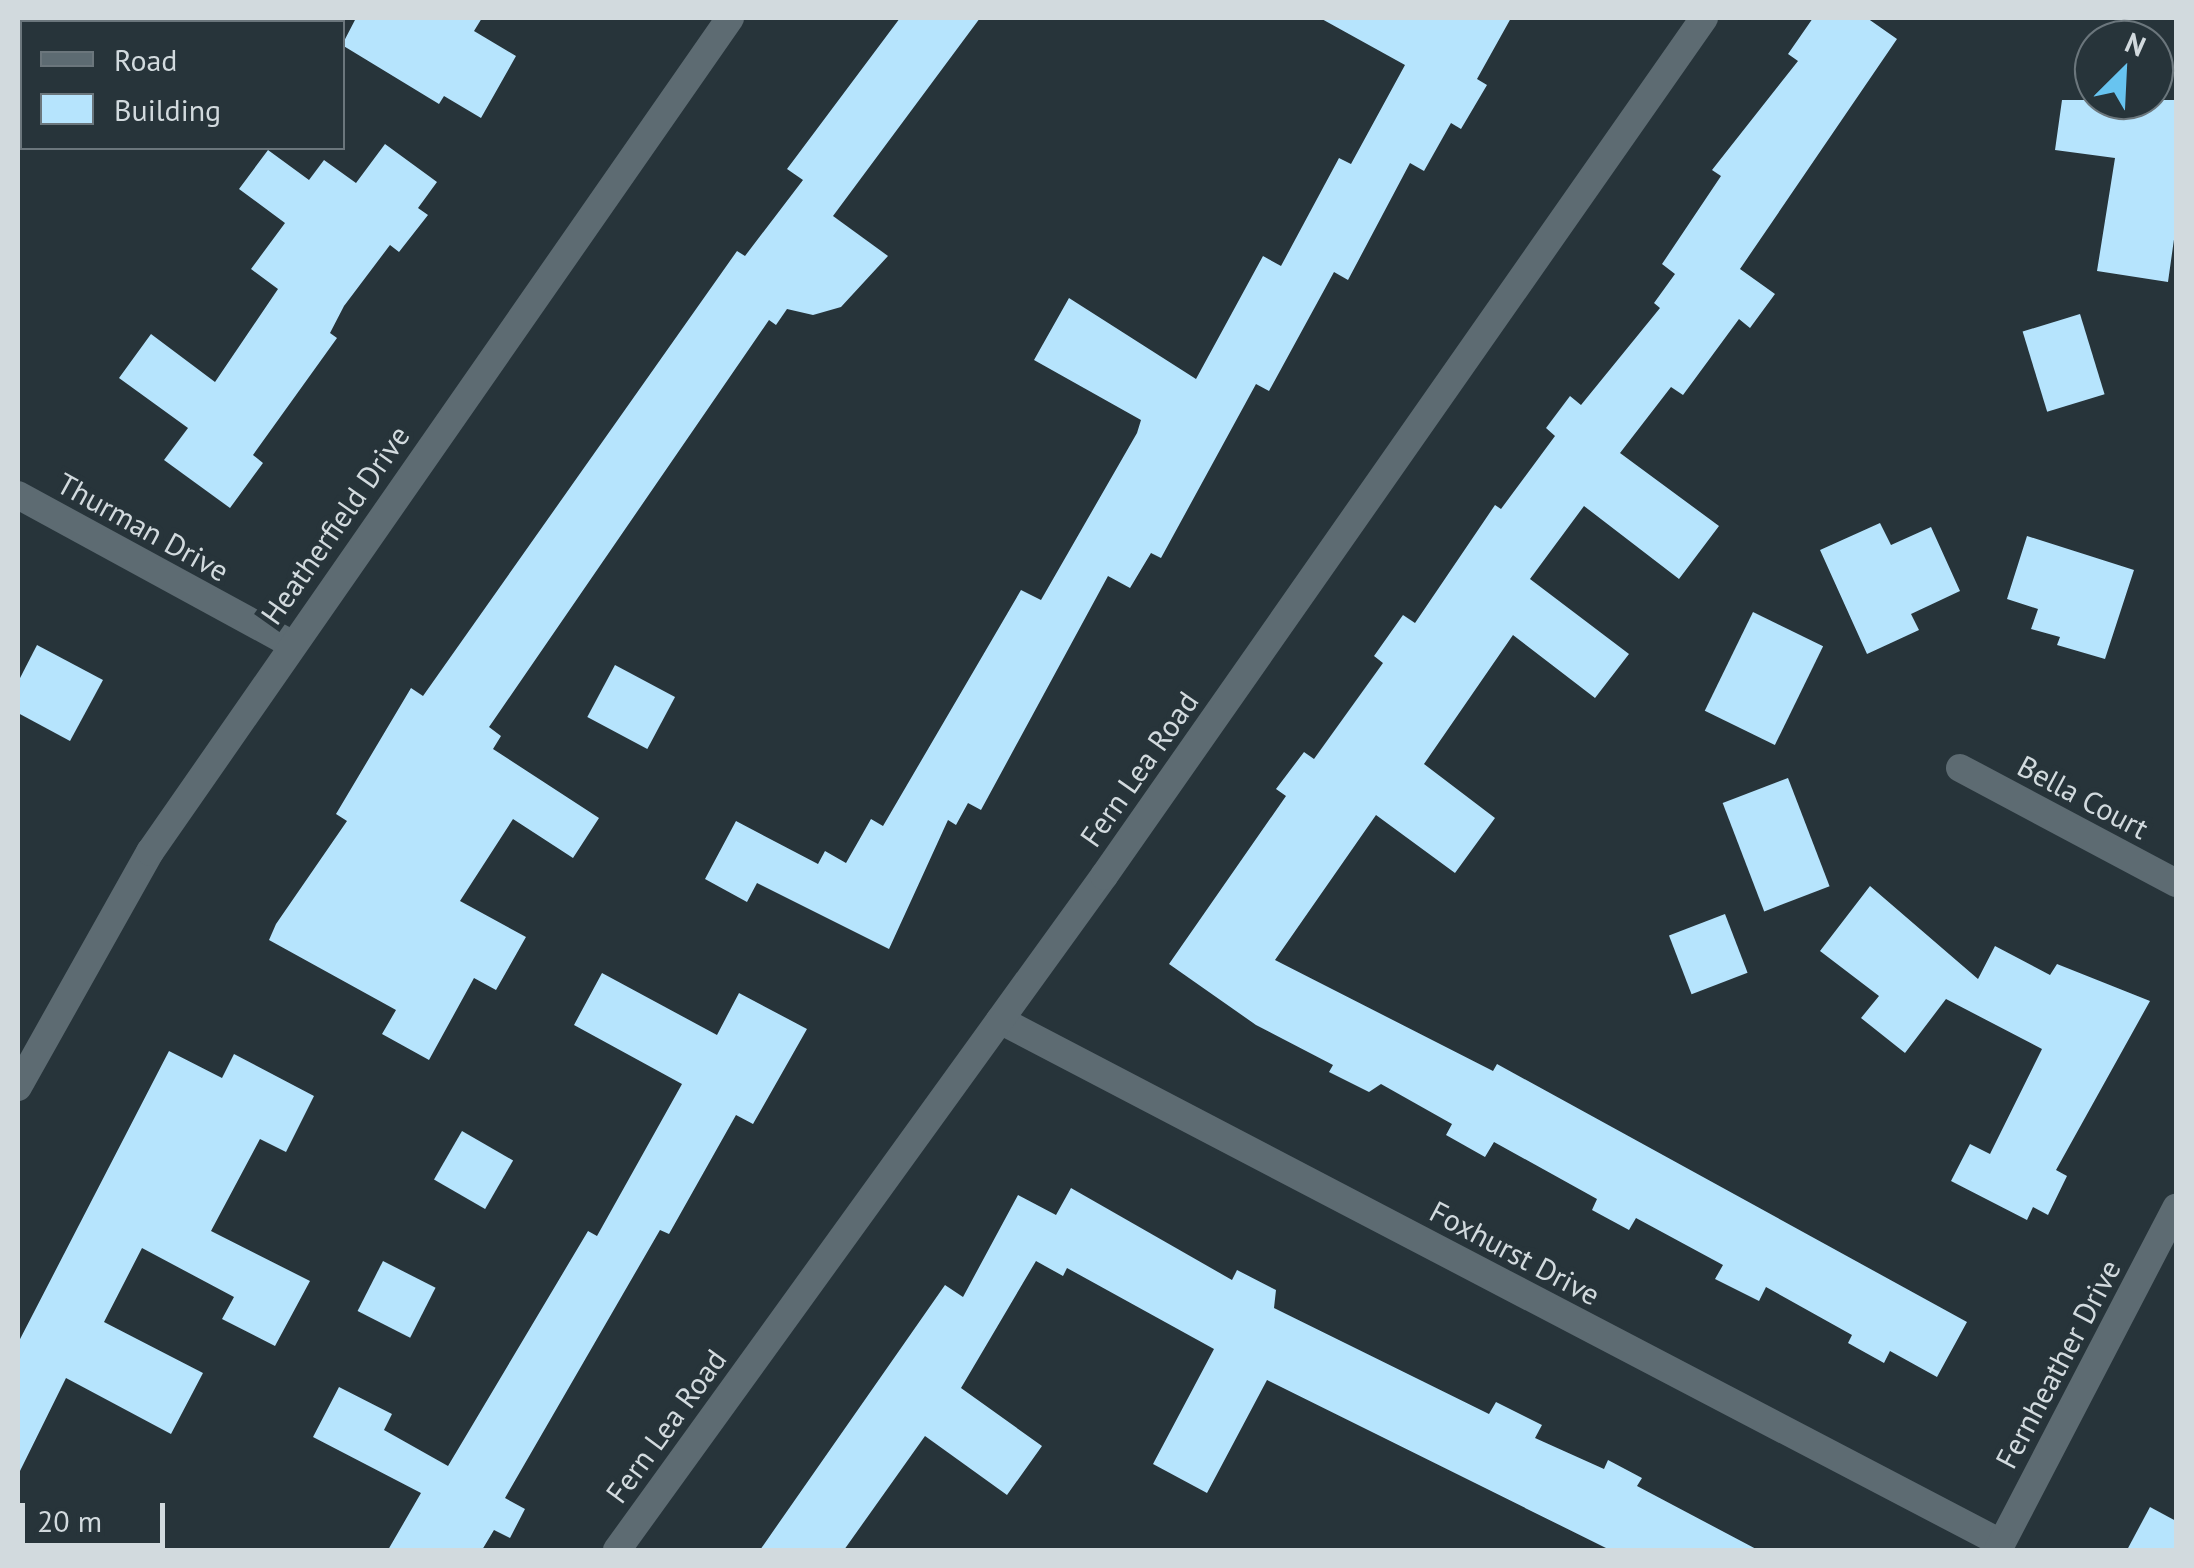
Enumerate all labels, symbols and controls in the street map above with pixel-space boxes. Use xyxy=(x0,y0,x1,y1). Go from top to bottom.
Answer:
legend xyxy=(20,20,345,150)
north arrow xyxy=(2074,20,2174,120)
text: N xyxy=(2120,23,2152,65)
text: Road xyxy=(114,40,178,79)
text: Building xyxy=(114,90,221,129)
street label: Heatherfield Drive xyxy=(253,419,417,631)
street label: Thurman Drive xyxy=(51,465,235,589)
street label: Fern Lea Road xyxy=(1072,685,1206,853)
street label: Bella Court xyxy=(2012,748,2154,846)
street label: Foxhurst Drive xyxy=(1424,1193,1606,1313)
street label: Fernheather Drive xyxy=(1988,1254,2128,1474)
street label: Fern Lea Road xyxy=(598,1342,734,1510)
scale bar xyxy=(25,1483,170,1545)
text: 20 m xyxy=(37,1501,102,1540)

